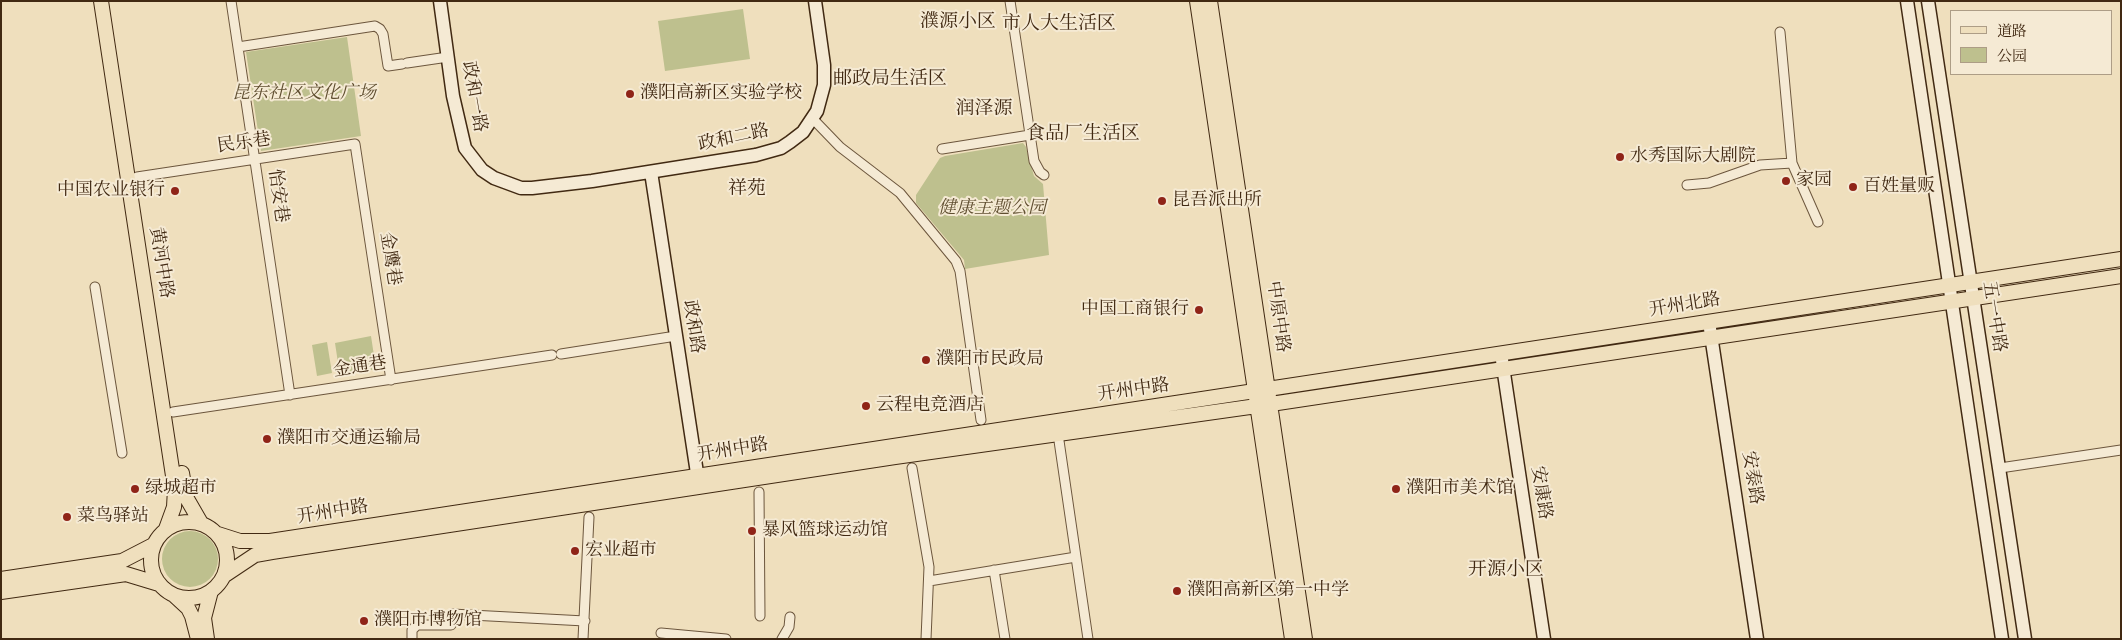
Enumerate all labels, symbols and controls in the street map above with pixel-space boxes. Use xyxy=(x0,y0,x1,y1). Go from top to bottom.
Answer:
legend xyxy=(1950,10,2112,75)
district label: 濮源小区 xyxy=(920,12,996,34)
district label: 市人大生活区 xyxy=(1002,14,1116,36)
text: 道路 xyxy=(1997,22,2027,41)
text: 公园 xyxy=(1997,47,2027,66)
street label: 政和一路 xyxy=(456,60,490,134)
district label: 邮政局生活区 xyxy=(833,69,947,91)
park label: 昆东社区文化广场 xyxy=(232,83,376,105)
place label: 濮阳高新区实验学校 xyxy=(640,83,802,105)
marker: 濮阳高新区实验学校 xyxy=(624,88,636,100)
district label: 润泽源 xyxy=(956,99,1012,121)
street label: 政和二路 xyxy=(697,121,771,157)
district label: 食品厂生活区 xyxy=(1026,124,1140,146)
street label: 民乐巷 xyxy=(216,130,272,158)
place label: 水秀国际大剧院 xyxy=(1630,146,1756,168)
marker: 水秀国际大剧院 xyxy=(1614,151,1626,163)
street label: 怡安巷 xyxy=(263,168,291,224)
place label: 家园 xyxy=(1796,170,1832,192)
marker: 家园 xyxy=(1780,175,1792,187)
place label: 百姓量贩 xyxy=(1863,176,1935,198)
district label: 祥苑 xyxy=(728,179,766,201)
place label: 中国农业银行 xyxy=(57,180,165,202)
marker: 百姓量贩 xyxy=(1847,181,1859,193)
marker: 中国农业银行 xyxy=(169,185,181,197)
place label: 昆吾派出所 xyxy=(1172,190,1262,212)
marker: 昆吾派出所 xyxy=(1156,195,1168,207)
park label: 健康主题公园 xyxy=(938,198,1046,220)
street label: 黄河中路 xyxy=(144,226,176,300)
street label: 金鹰巷 xyxy=(374,231,404,287)
street label: 中原中路 xyxy=(1261,280,1293,354)
street label: 五一中路 xyxy=(1977,280,2009,354)
street label: 开州北路 xyxy=(1648,290,1722,322)
street label: 政和路 xyxy=(677,299,707,355)
place label: 中国工商银行 xyxy=(1081,299,1189,321)
marker: 中国工商银行 xyxy=(1193,304,1205,316)
place label: 濮阳市民政局 xyxy=(936,349,1044,371)
street label: 金通巷 xyxy=(332,353,388,383)
marker: 濮阳市民政局 xyxy=(920,354,932,366)
street label: 开州中路 xyxy=(1097,375,1171,407)
place label: 云程电竞酒店 xyxy=(876,395,984,417)
marker: 云程电竞酒店 xyxy=(860,400,872,412)
place label: 濮阳市交通运输局 xyxy=(277,428,421,450)
marker: 濮阳市交通运输局 xyxy=(261,433,273,445)
street label: 开州中路 xyxy=(696,435,770,467)
street label: 安泰路 xyxy=(1736,450,1766,506)
street label: 安康路 xyxy=(1525,465,1555,521)
place label: 绿城超市 xyxy=(145,478,217,500)
place label: 濮阳市美术馆 xyxy=(1406,478,1514,500)
marker: 绿城超市 xyxy=(129,483,141,495)
marker: 濮阳市美术馆 xyxy=(1390,483,1402,495)
street label: 开州中路 xyxy=(296,497,370,529)
place label: 菜鸟驿站 xyxy=(77,506,149,528)
marker: 菜鸟驿站 xyxy=(61,511,73,523)
place label: 暴风篮球运动馆 xyxy=(762,520,888,542)
marker: 暴风篮球运动馆 xyxy=(746,525,758,537)
place label: 宏业超市 xyxy=(585,540,657,562)
marker: 宏业超市 xyxy=(569,545,581,557)
district label: 开源小区 xyxy=(1468,560,1544,582)
place label: 濮阳高新区第一中学 xyxy=(1187,580,1349,602)
marker: 濮阳高新区第一中学 xyxy=(1171,585,1183,597)
place label: 濮阳市博物馆 xyxy=(374,610,482,632)
marker: 濮阳市博物馆 xyxy=(358,615,370,627)

